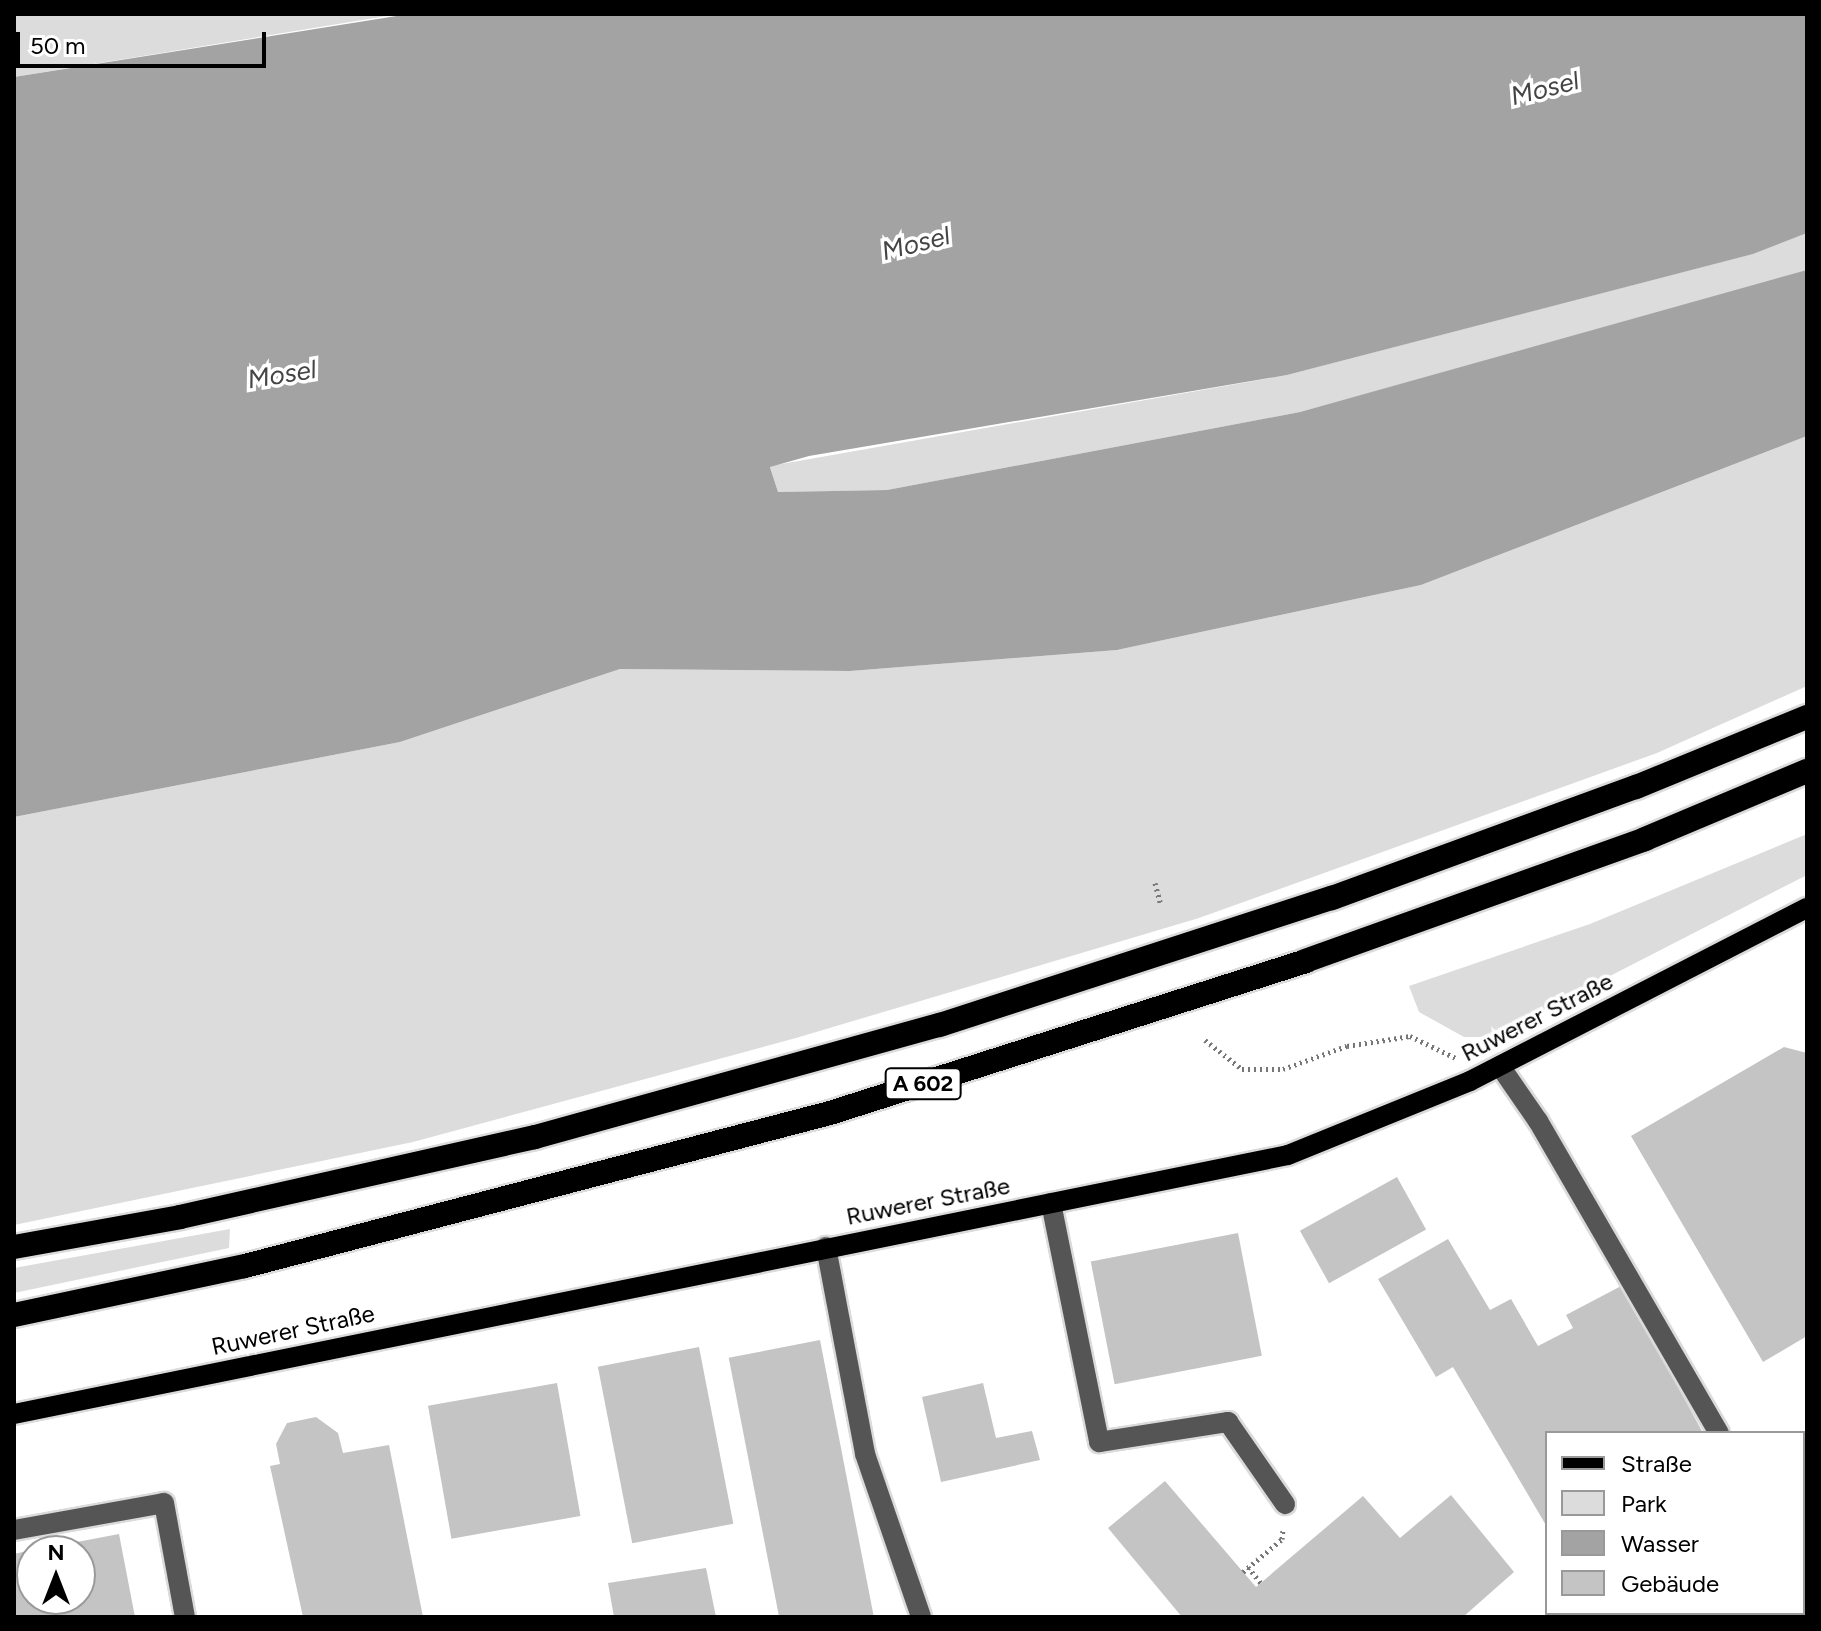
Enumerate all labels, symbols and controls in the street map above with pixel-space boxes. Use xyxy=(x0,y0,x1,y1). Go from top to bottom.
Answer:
scale bar xyxy=(20,16,270,66)
text: 50 m xyxy=(30,31,86,60)
water label: Mosel xyxy=(1508,65,1582,113)
water label: Mosel xyxy=(879,220,953,268)
water label: Mosel xyxy=(245,354,319,396)
street label: Ruwerer Straße xyxy=(1456,966,1618,1068)
road number: A 602 xyxy=(883,1066,963,1102)
street label: Ruwerer Straße xyxy=(844,1171,1012,1231)
street label: Ruwerer Straße xyxy=(209,1299,377,1361)
legend xyxy=(1545,1431,1805,1615)
text: Straße xyxy=(1621,1449,1692,1478)
text: Park xyxy=(1621,1489,1667,1518)
text: Wasser xyxy=(1621,1529,1699,1558)
north arrow xyxy=(16,1535,96,1615)
text: N xyxy=(47,1539,65,1566)
text: Gebäude xyxy=(1621,1569,1719,1598)

